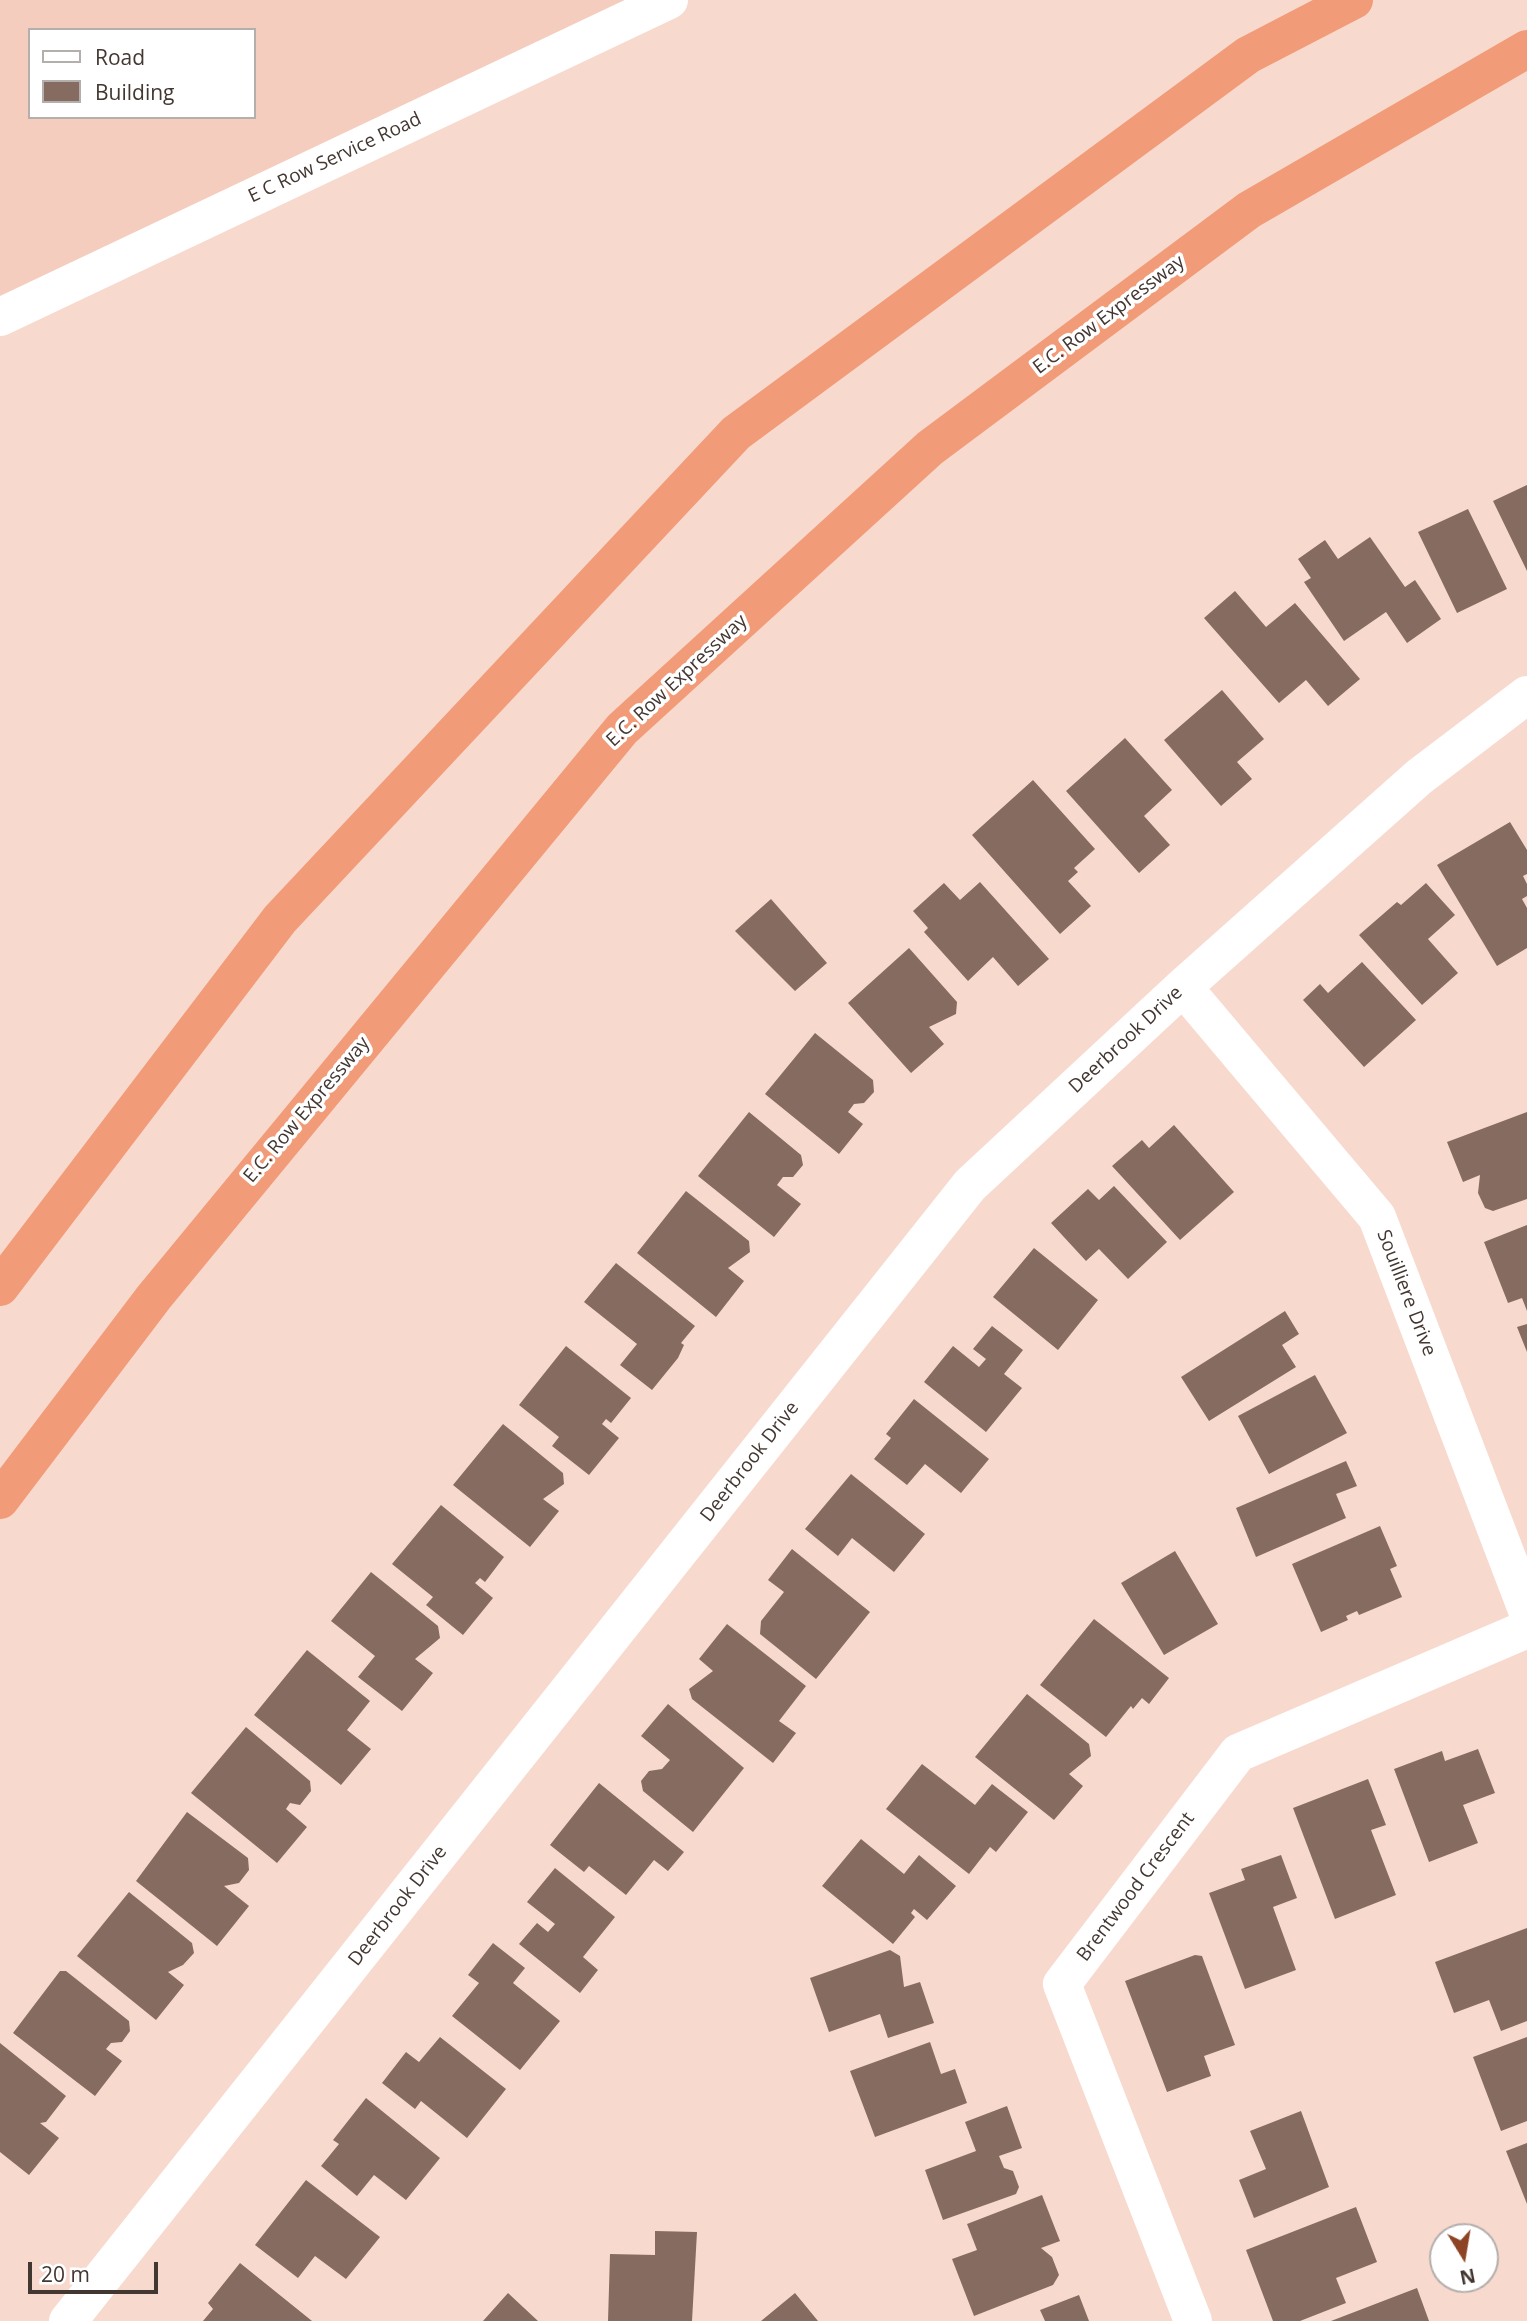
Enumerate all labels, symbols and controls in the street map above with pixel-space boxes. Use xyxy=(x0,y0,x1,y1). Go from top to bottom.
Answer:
legend xyxy=(28,28,256,119)
text: Road xyxy=(95,43,145,71)
text: Building xyxy=(95,78,174,106)
street label: E C Row Service Road xyxy=(245,108,425,208)
street label: E.C. Row Expressway xyxy=(1029,251,1189,379)
street label: E.C. Row Expressway xyxy=(602,610,752,752)
street label: Deerbrook Drive xyxy=(1065,982,1187,1098)
street label: E.C. Row Expressway xyxy=(239,1032,375,1188)
street label: Souilliere Drive xyxy=(1371,1227,1441,1359)
street label: Deerbrook Drive xyxy=(696,1397,804,1527)
street label: Brentwood Crescent xyxy=(1072,1808,1200,1966)
street label: Deerbrook Drive xyxy=(344,1841,452,1971)
north arrow xyxy=(1429,2223,1499,2293)
scale bar xyxy=(32,2248,161,2292)
text: 20 m xyxy=(41,2260,90,2288)
text: N xyxy=(1458,2262,1478,2291)

